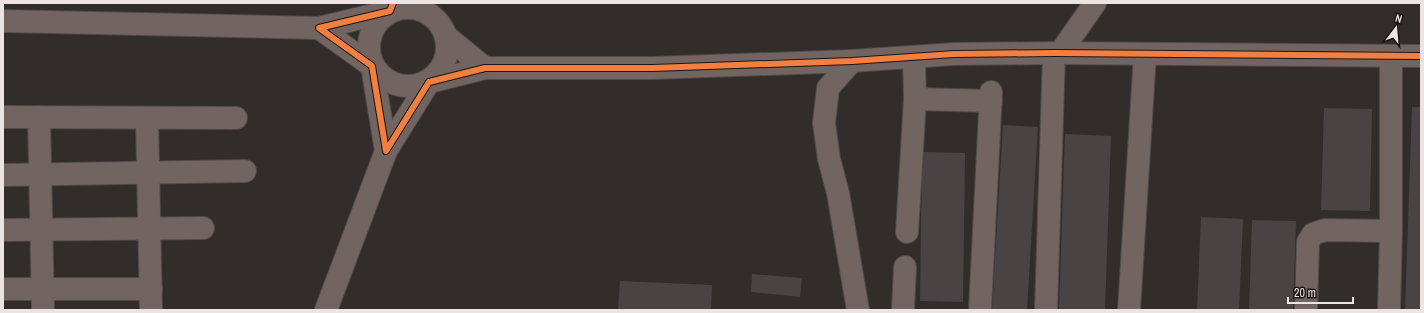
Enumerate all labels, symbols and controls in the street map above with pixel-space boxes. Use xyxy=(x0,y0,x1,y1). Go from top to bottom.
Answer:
north arrow xyxy=(1376,8,1416,48)
text: N xyxy=(1394,11,1404,26)
scale bar xyxy=(1288,279,1353,305)
text: 20 m xyxy=(1294,285,1316,301)

